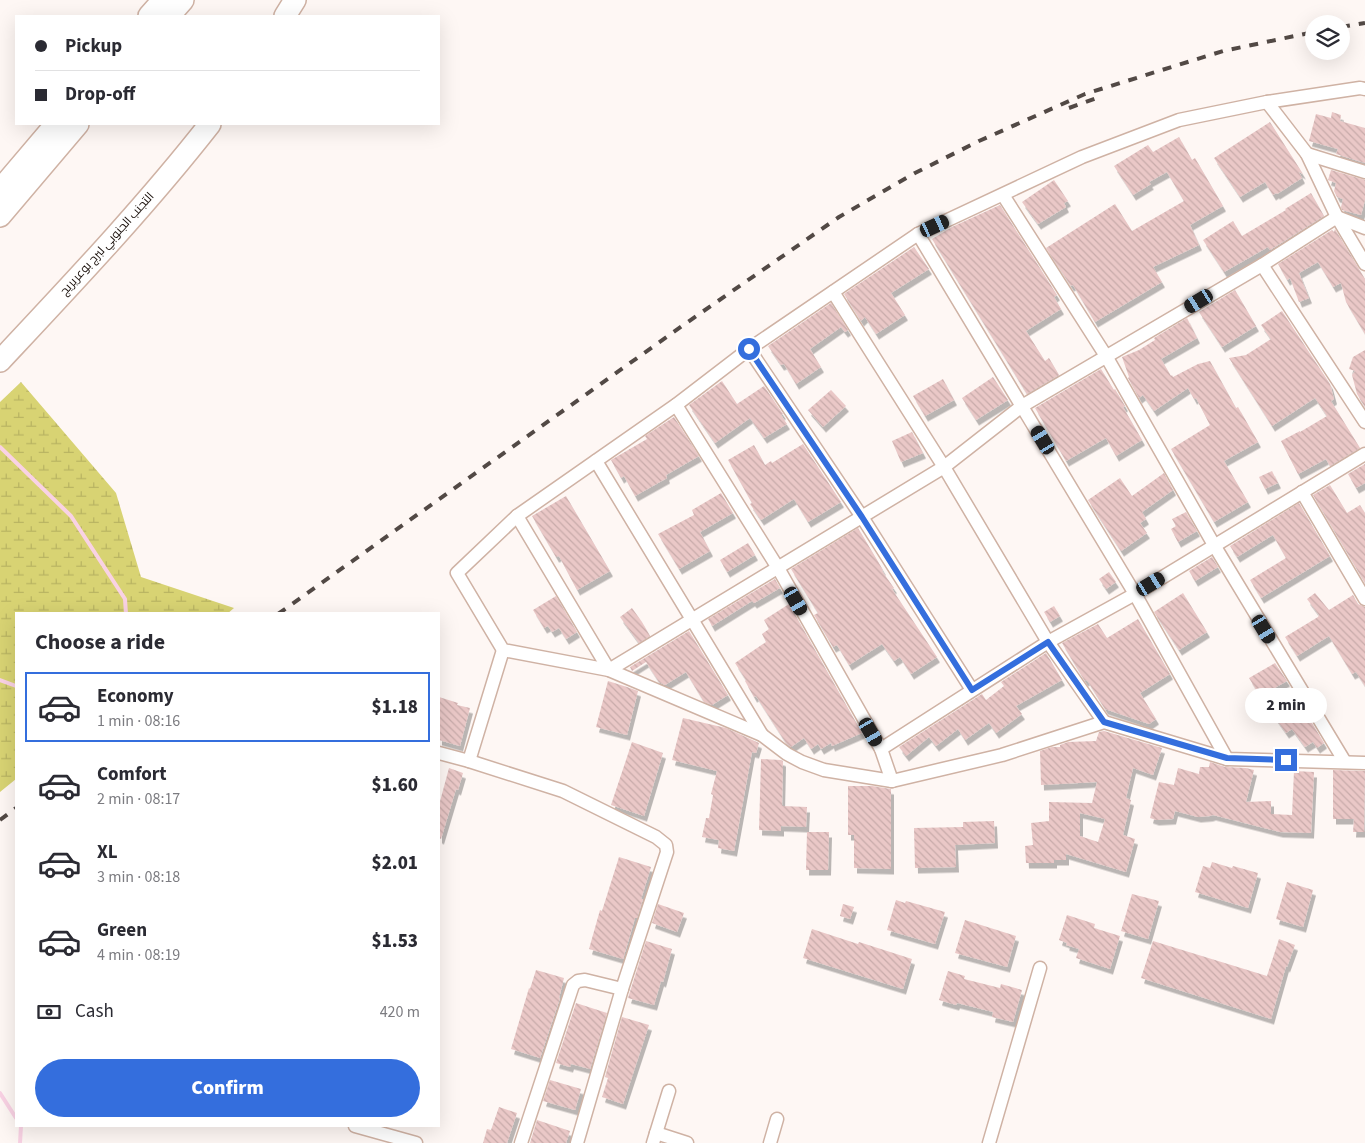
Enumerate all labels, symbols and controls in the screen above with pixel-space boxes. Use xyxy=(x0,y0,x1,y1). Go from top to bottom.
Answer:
map controls xyxy=(1305,15,1350,60)
button: layers xyxy=(1305,15,1350,60)
text: Pickup xyxy=(65,33,122,60)
text: Drop-off xyxy=(65,81,135,108)
street label: التجنب الجنوبي لبرج بوعريريج xyxy=(56,189,159,300)
car xyxy=(918,213,951,239)
car xyxy=(1182,287,1215,315)
route start xyxy=(738,338,760,360)
car xyxy=(1028,423,1057,457)
car xyxy=(1134,570,1167,598)
car xyxy=(782,584,809,618)
car xyxy=(1249,612,1278,646)
text: Choose a ride xyxy=(35,626,165,658)
text: Economy xyxy=(97,683,174,710)
icon: car xyxy=(37,685,82,730)
callout: 2 min xyxy=(1245,688,1327,722)
text: $1.18 xyxy=(372,694,418,721)
text: 2 min xyxy=(1266,694,1306,716)
text: 1 min · 08:16 xyxy=(97,710,180,732)
car xyxy=(857,715,884,749)
route end xyxy=(1275,749,1297,771)
text: Comfort xyxy=(97,761,167,788)
icon: car xyxy=(37,763,82,808)
text: $1.60 xyxy=(372,772,418,799)
text: 2 min · 08:17 xyxy=(97,788,180,810)
text: XL xyxy=(97,839,118,866)
icon: car xyxy=(37,841,82,886)
text: $2.01 xyxy=(372,850,418,877)
text: 3 min · 08:18 xyxy=(97,866,180,888)
text: Green xyxy=(97,917,147,944)
icon: car xyxy=(37,919,82,964)
text: $1.53 xyxy=(372,928,418,955)
text: 4 min · 08:19 xyxy=(97,944,180,966)
icon: cash xyxy=(35,998,63,1026)
text: Cash xyxy=(75,998,114,1025)
text: 420 m xyxy=(380,1001,420,1023)
button: Confirm xyxy=(35,1059,420,1117)

